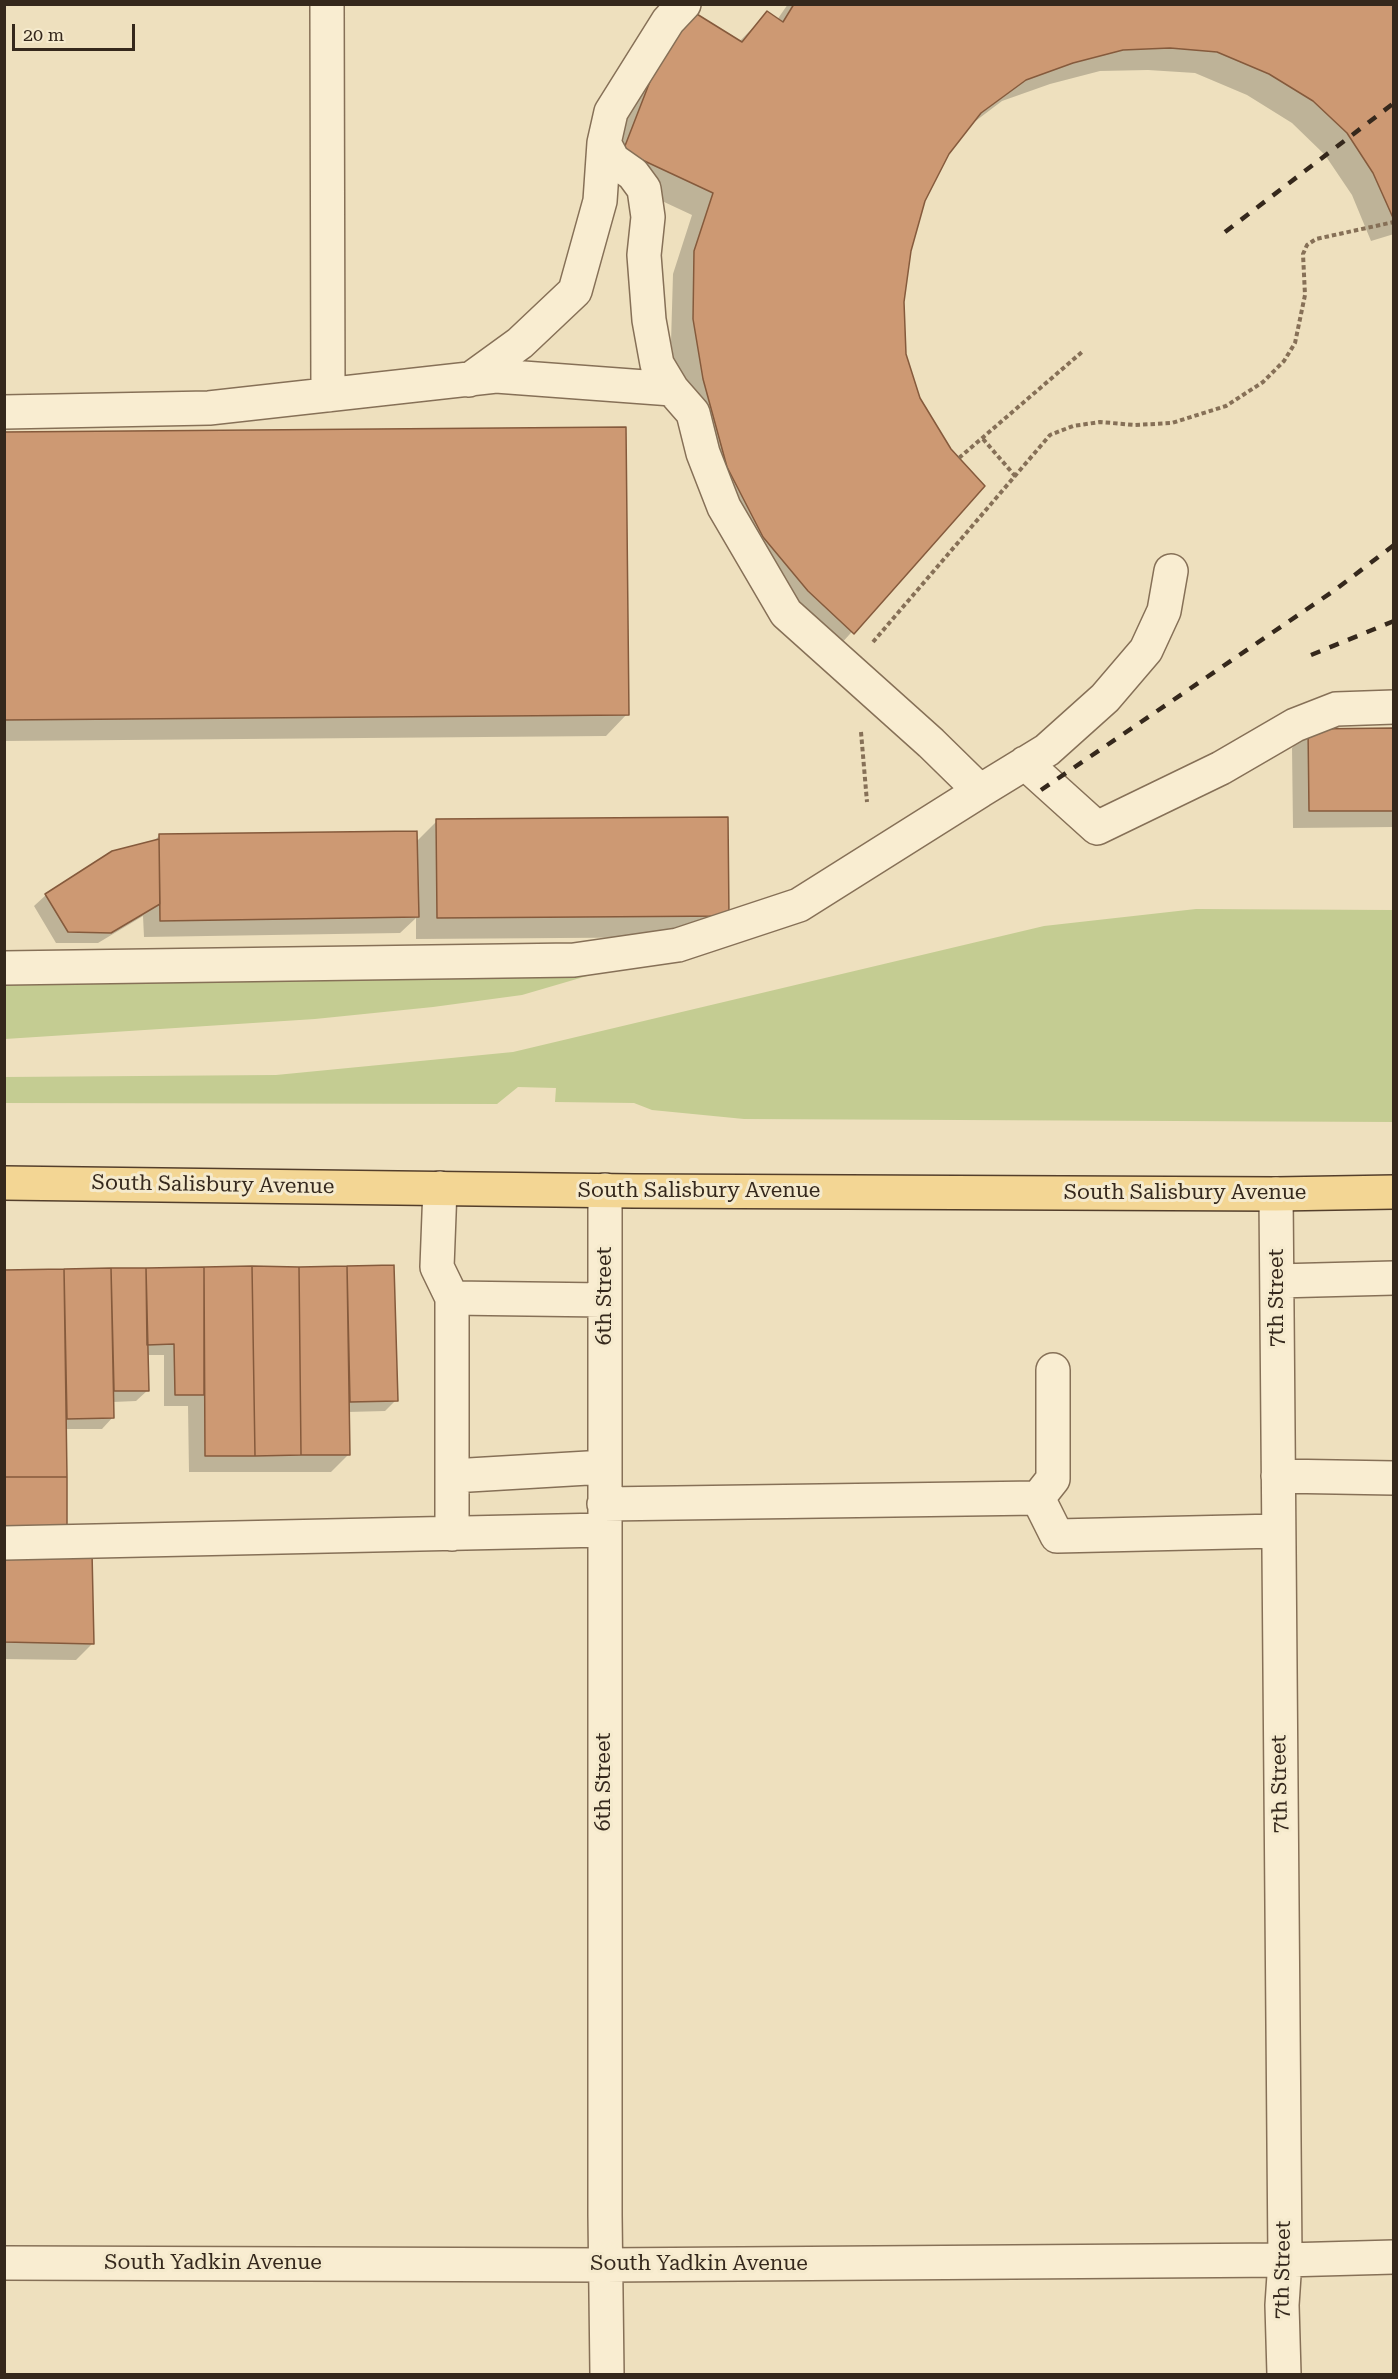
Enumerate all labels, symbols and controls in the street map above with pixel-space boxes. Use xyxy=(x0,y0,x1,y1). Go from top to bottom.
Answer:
scale bar xyxy=(15,12,138,50)
text: 20 m xyxy=(23,24,64,45)
street label: South Salisbury Avenue xyxy=(91,1170,335,1200)
street label: South Salisbury Avenue xyxy=(578,1178,820,1204)
street label: South Salisbury Avenue xyxy=(1064,1180,1306,1206)
street label: 6th Street xyxy=(592,1247,618,1345)
street label: 7th Street xyxy=(1264,1249,1290,1347)
street label: 6th Street xyxy=(591,1733,617,1831)
street label: 7th Street xyxy=(1267,1734,1293,1834)
street label: 7th Street xyxy=(1270,2220,1296,2320)
street label: South Yadkin Avenue xyxy=(104,2250,322,2276)
street label: South Yadkin Avenue xyxy=(590,2251,808,2277)

